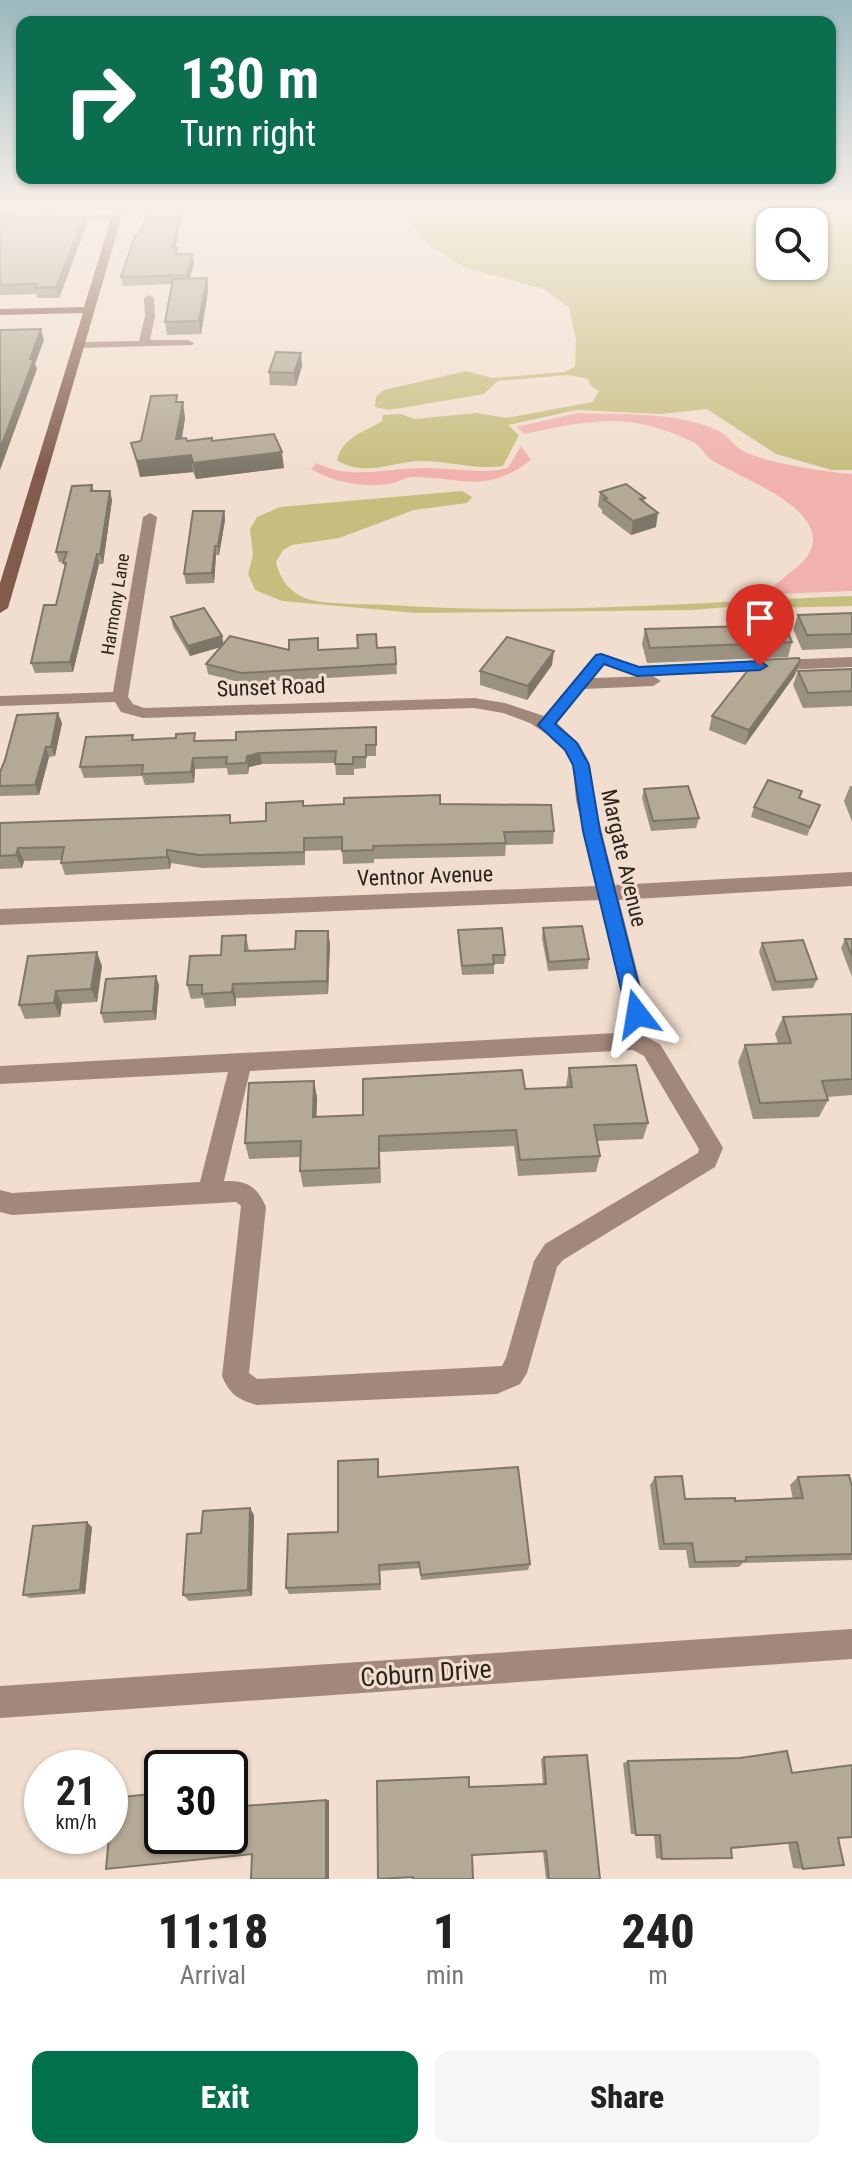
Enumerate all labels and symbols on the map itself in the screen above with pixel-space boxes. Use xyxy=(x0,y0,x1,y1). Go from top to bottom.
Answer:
street label: Harmony Lane xyxy=(97,552,133,656)
pin xyxy=(726,584,794,666)
street label: Sunset Road xyxy=(216,673,326,701)
street label: Margate Avenue xyxy=(596,787,652,929)
street label: Ventnor Avenue xyxy=(357,861,493,891)
position arrow xyxy=(595,972,679,1056)
street label: Coburn Drive xyxy=(359,1653,493,1693)
speed limit sign: 30 xyxy=(144,1750,248,1854)

